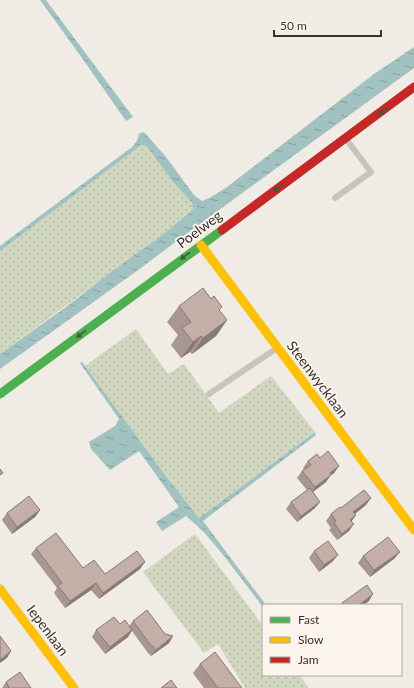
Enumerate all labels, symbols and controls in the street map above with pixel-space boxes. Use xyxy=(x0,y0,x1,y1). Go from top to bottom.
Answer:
scale bar xyxy=(274,12,381,38)
text: 50 m xyxy=(280,18,307,33)
one-way arrow xyxy=(377,106,388,115)
one-way arrow xyxy=(273,184,284,192)
street label: Poelweg xyxy=(173,206,225,252)
one-way arrow xyxy=(180,252,191,261)
one-way arrow xyxy=(76,330,86,338)
street label: Steenwycklaan xyxy=(284,337,352,421)
street label: Iepenlaan xyxy=(23,601,73,659)
legend xyxy=(262,604,402,676)
text: Fast xyxy=(298,612,320,627)
text: Slow xyxy=(298,632,324,647)
text: Jam xyxy=(298,652,319,667)

